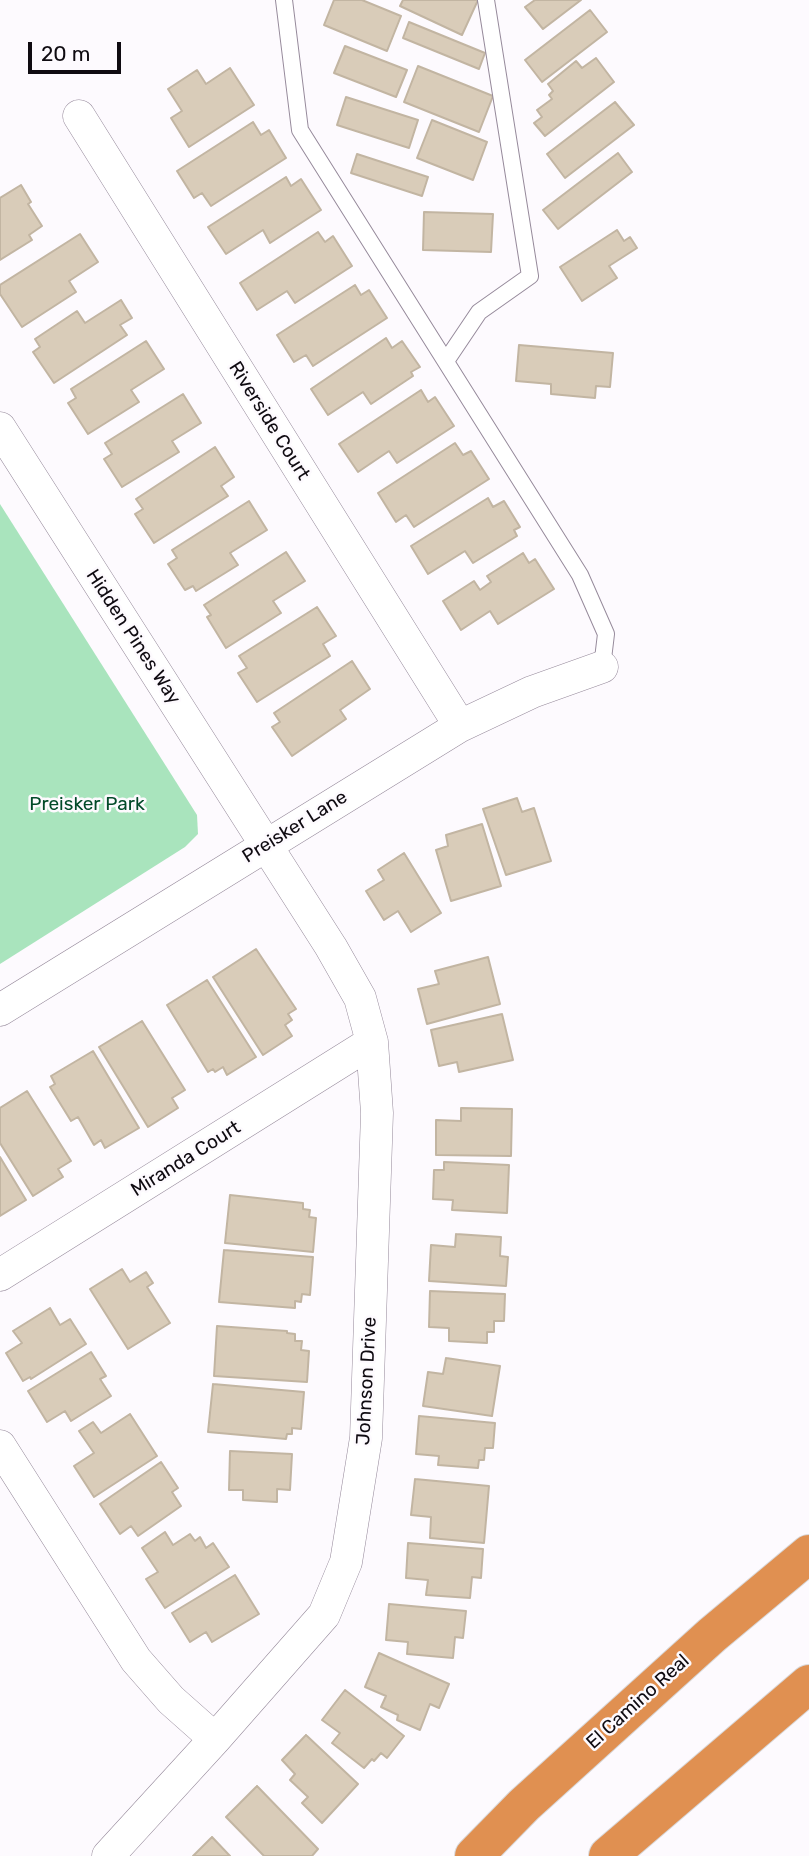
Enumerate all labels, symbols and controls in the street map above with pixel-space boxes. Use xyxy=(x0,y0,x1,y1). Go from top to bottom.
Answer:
scale bar xyxy=(32,28,124,72)
text: 20 m xyxy=(41,41,90,66)
street label: Riverside Court xyxy=(223,357,315,485)
street label: Hidden Pines Way xyxy=(81,565,185,709)
street label: Preisker Lane xyxy=(238,786,352,868)
park label: Preisker Park xyxy=(29,794,145,816)
street label: Miranda Court xyxy=(127,1116,245,1202)
street label: Johnson Drive xyxy=(352,1316,382,1446)
street label: El Camino Real xyxy=(582,1650,694,1754)

